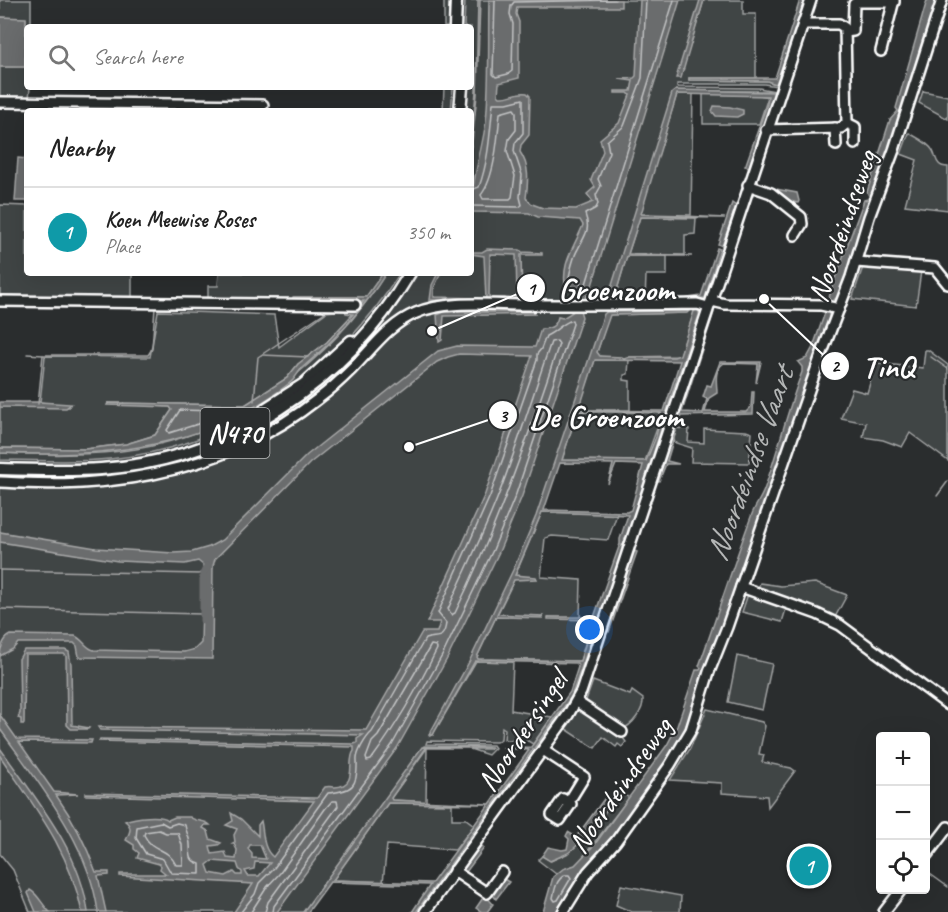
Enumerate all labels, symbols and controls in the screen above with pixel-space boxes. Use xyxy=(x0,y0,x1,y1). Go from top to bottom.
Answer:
search box xyxy=(24,24,474,90)
icon: search xyxy=(45,41,78,74)
text: Search here xyxy=(93,43,183,71)
text: Nearby xyxy=(48,131,113,164)
street label: Noordeindseweg xyxy=(798,144,886,307)
text: Koen Meewise Roses xyxy=(105,206,255,234)
text: 1 xyxy=(63,220,72,245)
text: 350 m xyxy=(407,220,450,245)
text: Place xyxy=(105,234,140,259)
callout: Groenzoom xyxy=(516,263,686,313)
text: Groenzoom xyxy=(558,269,677,310)
text: 1 xyxy=(527,278,537,300)
callout: TinQ xyxy=(820,341,925,391)
text: TinQ xyxy=(862,346,918,387)
text: 2 xyxy=(831,355,841,377)
water label: Noordeindse Vaart xyxy=(696,356,806,566)
callout: De Groenzoom xyxy=(488,390,695,440)
text: De Groenzoom xyxy=(529,396,686,437)
text: 3 xyxy=(499,405,509,427)
road number: N470 xyxy=(200,408,270,458)
your location xyxy=(575,615,604,644)
street label: Noordersingel xyxy=(468,659,579,798)
street label: Noordeindseweg xyxy=(559,708,682,861)
map controls xyxy=(876,732,930,894)
button: + xyxy=(876,732,930,786)
button: − xyxy=(876,786,930,840)
button: locate xyxy=(876,840,930,894)
pin: 1 xyxy=(790,844,828,888)

